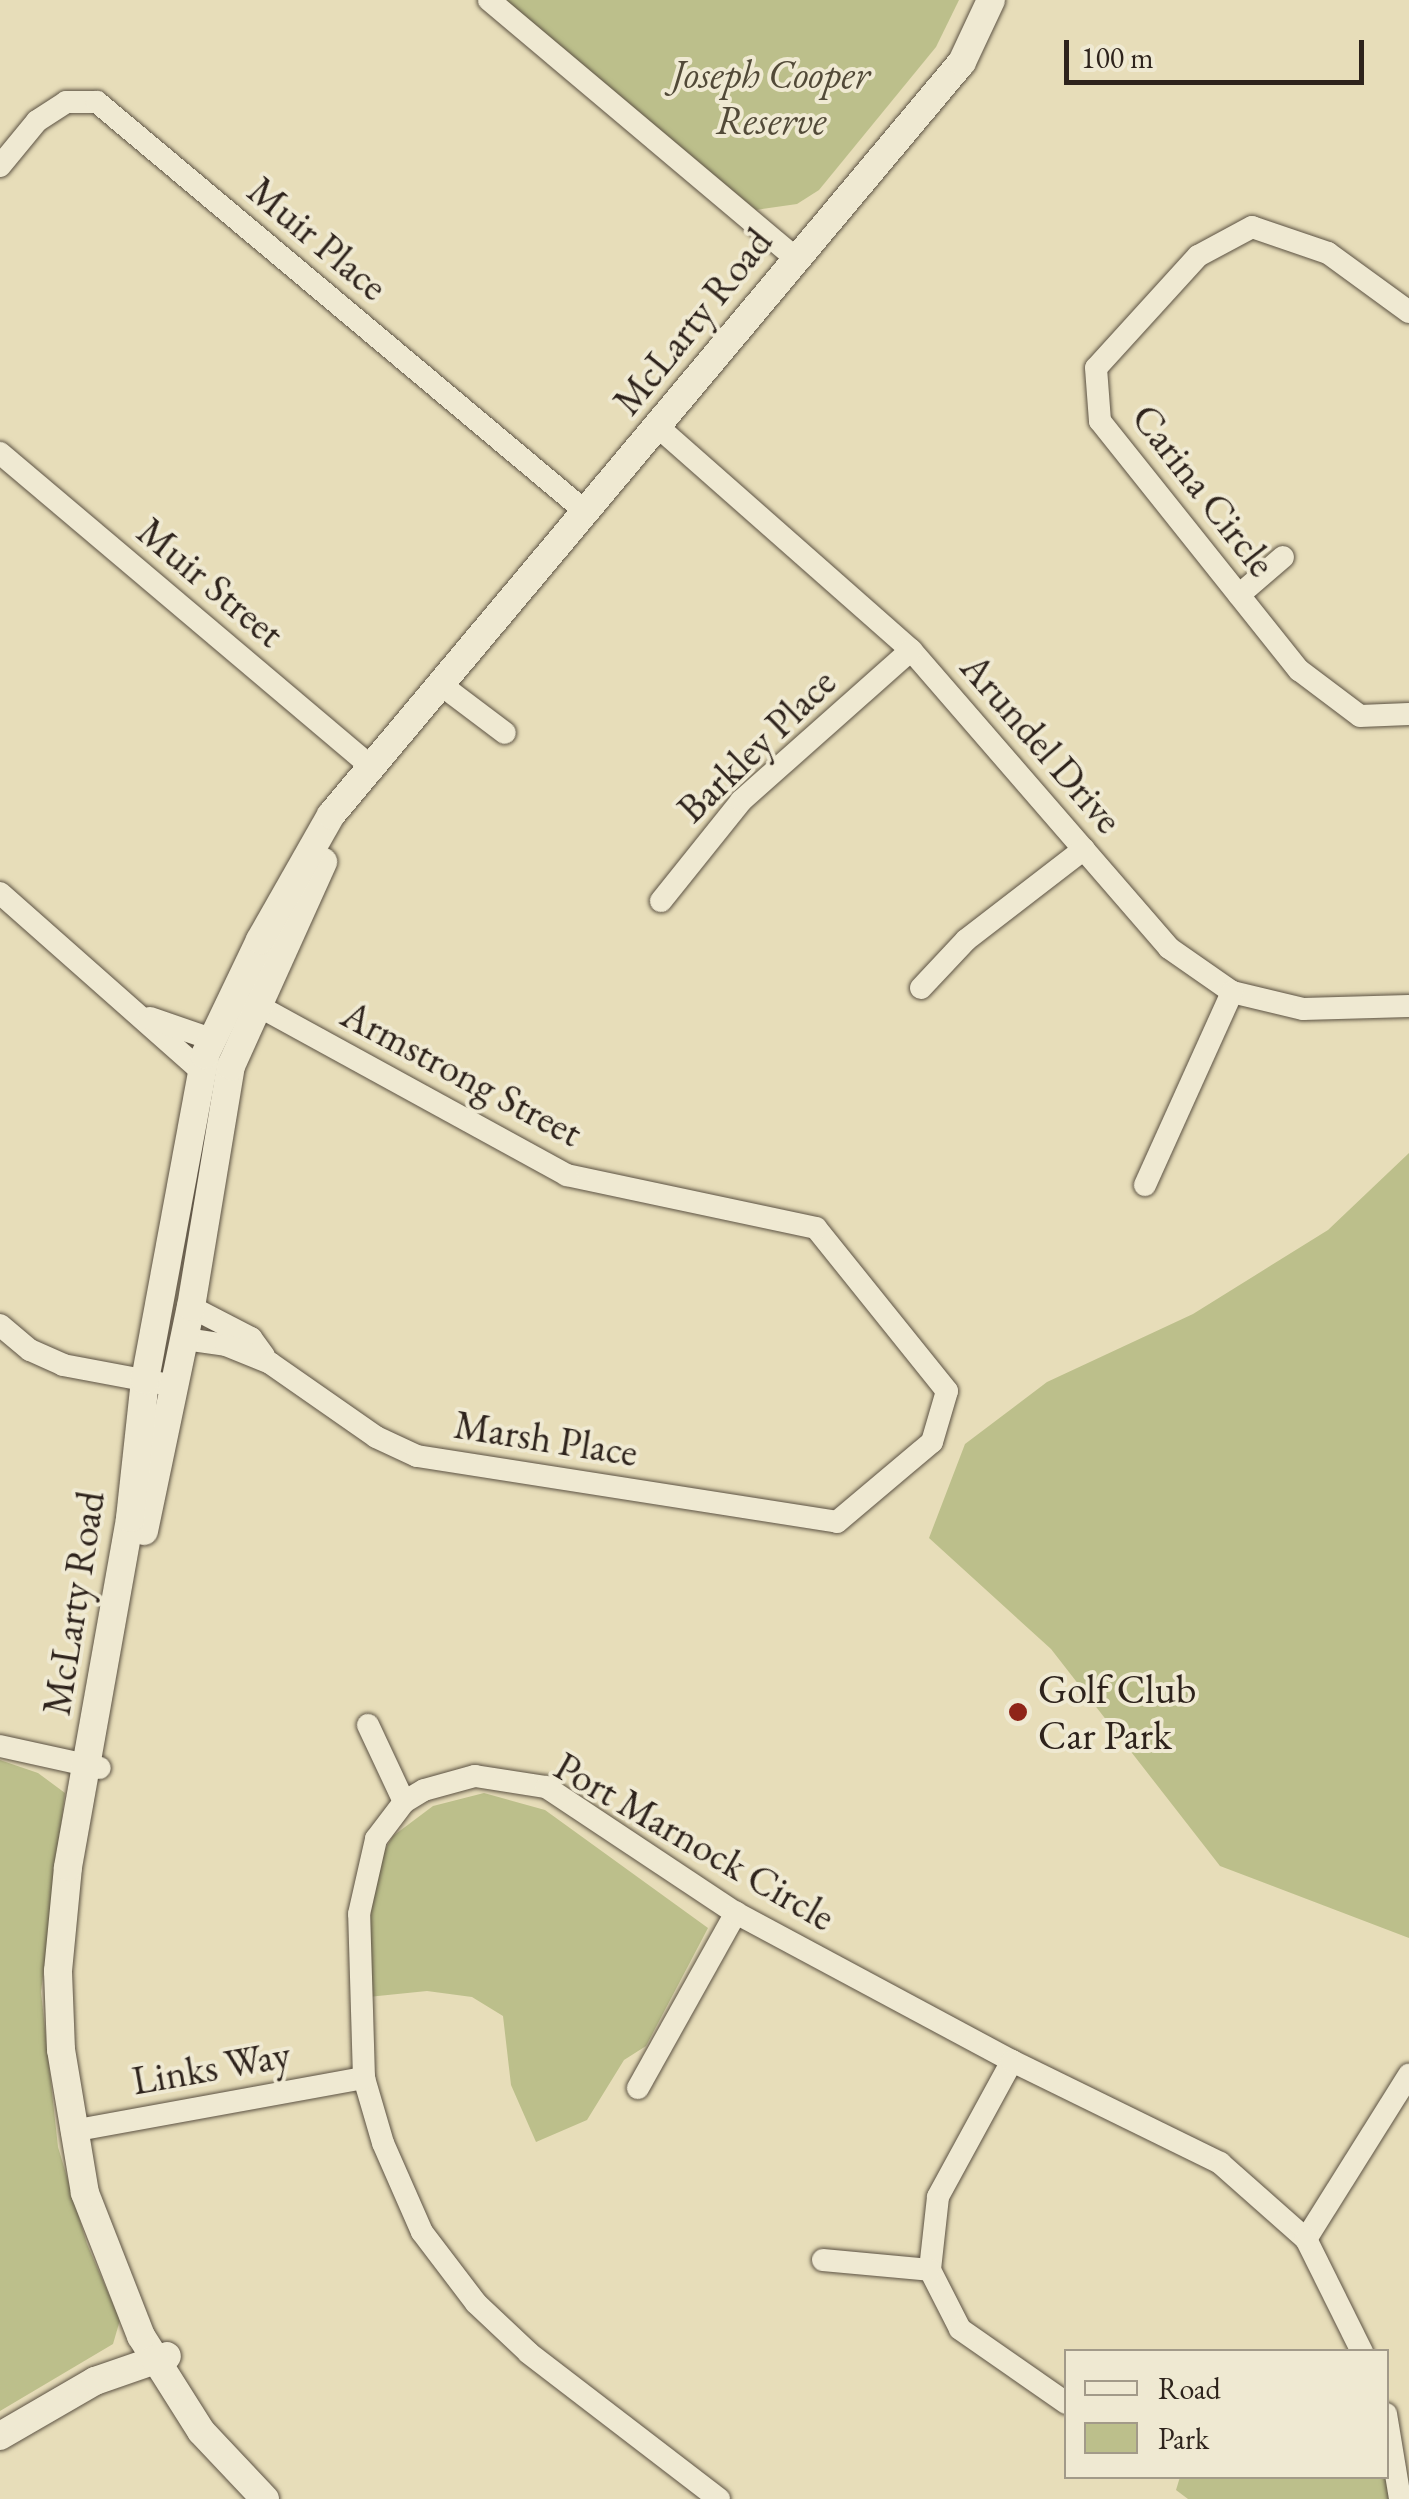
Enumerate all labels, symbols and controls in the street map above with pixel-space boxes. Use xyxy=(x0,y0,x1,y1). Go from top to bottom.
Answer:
scale bar xyxy=(1069,20,1369,82)
text: 100 m xyxy=(1081,38,1154,77)
park label: Joseph Cooper Reserve xyxy=(672,50,870,144)
street label: Muir Place xyxy=(239,166,397,310)
street label: McLarty Road xyxy=(602,218,782,424)
street label: Carina Circle xyxy=(1122,394,1286,586)
street label: Muir Street xyxy=(128,507,294,657)
street label: Arundel Drive xyxy=(951,643,1133,843)
street label: Barkley Place xyxy=(667,658,845,832)
street label: Armstrong Street xyxy=(334,990,590,1156)
street label: Marsh Place xyxy=(451,1400,641,1476)
street label: McLarty Road xyxy=(32,1488,114,1718)
place label: Golf Club Car Park xyxy=(1038,1665,1196,1759)
marker: Golf Club Car Park xyxy=(1007,1701,1029,1723)
street label: Port Marnock Circle xyxy=(546,1741,844,1941)
street label: Links Way xyxy=(128,2030,294,2104)
legend xyxy=(1064,2349,1389,2479)
text: Road xyxy=(1158,2369,1221,2408)
text: Park xyxy=(1158,2419,1209,2458)

